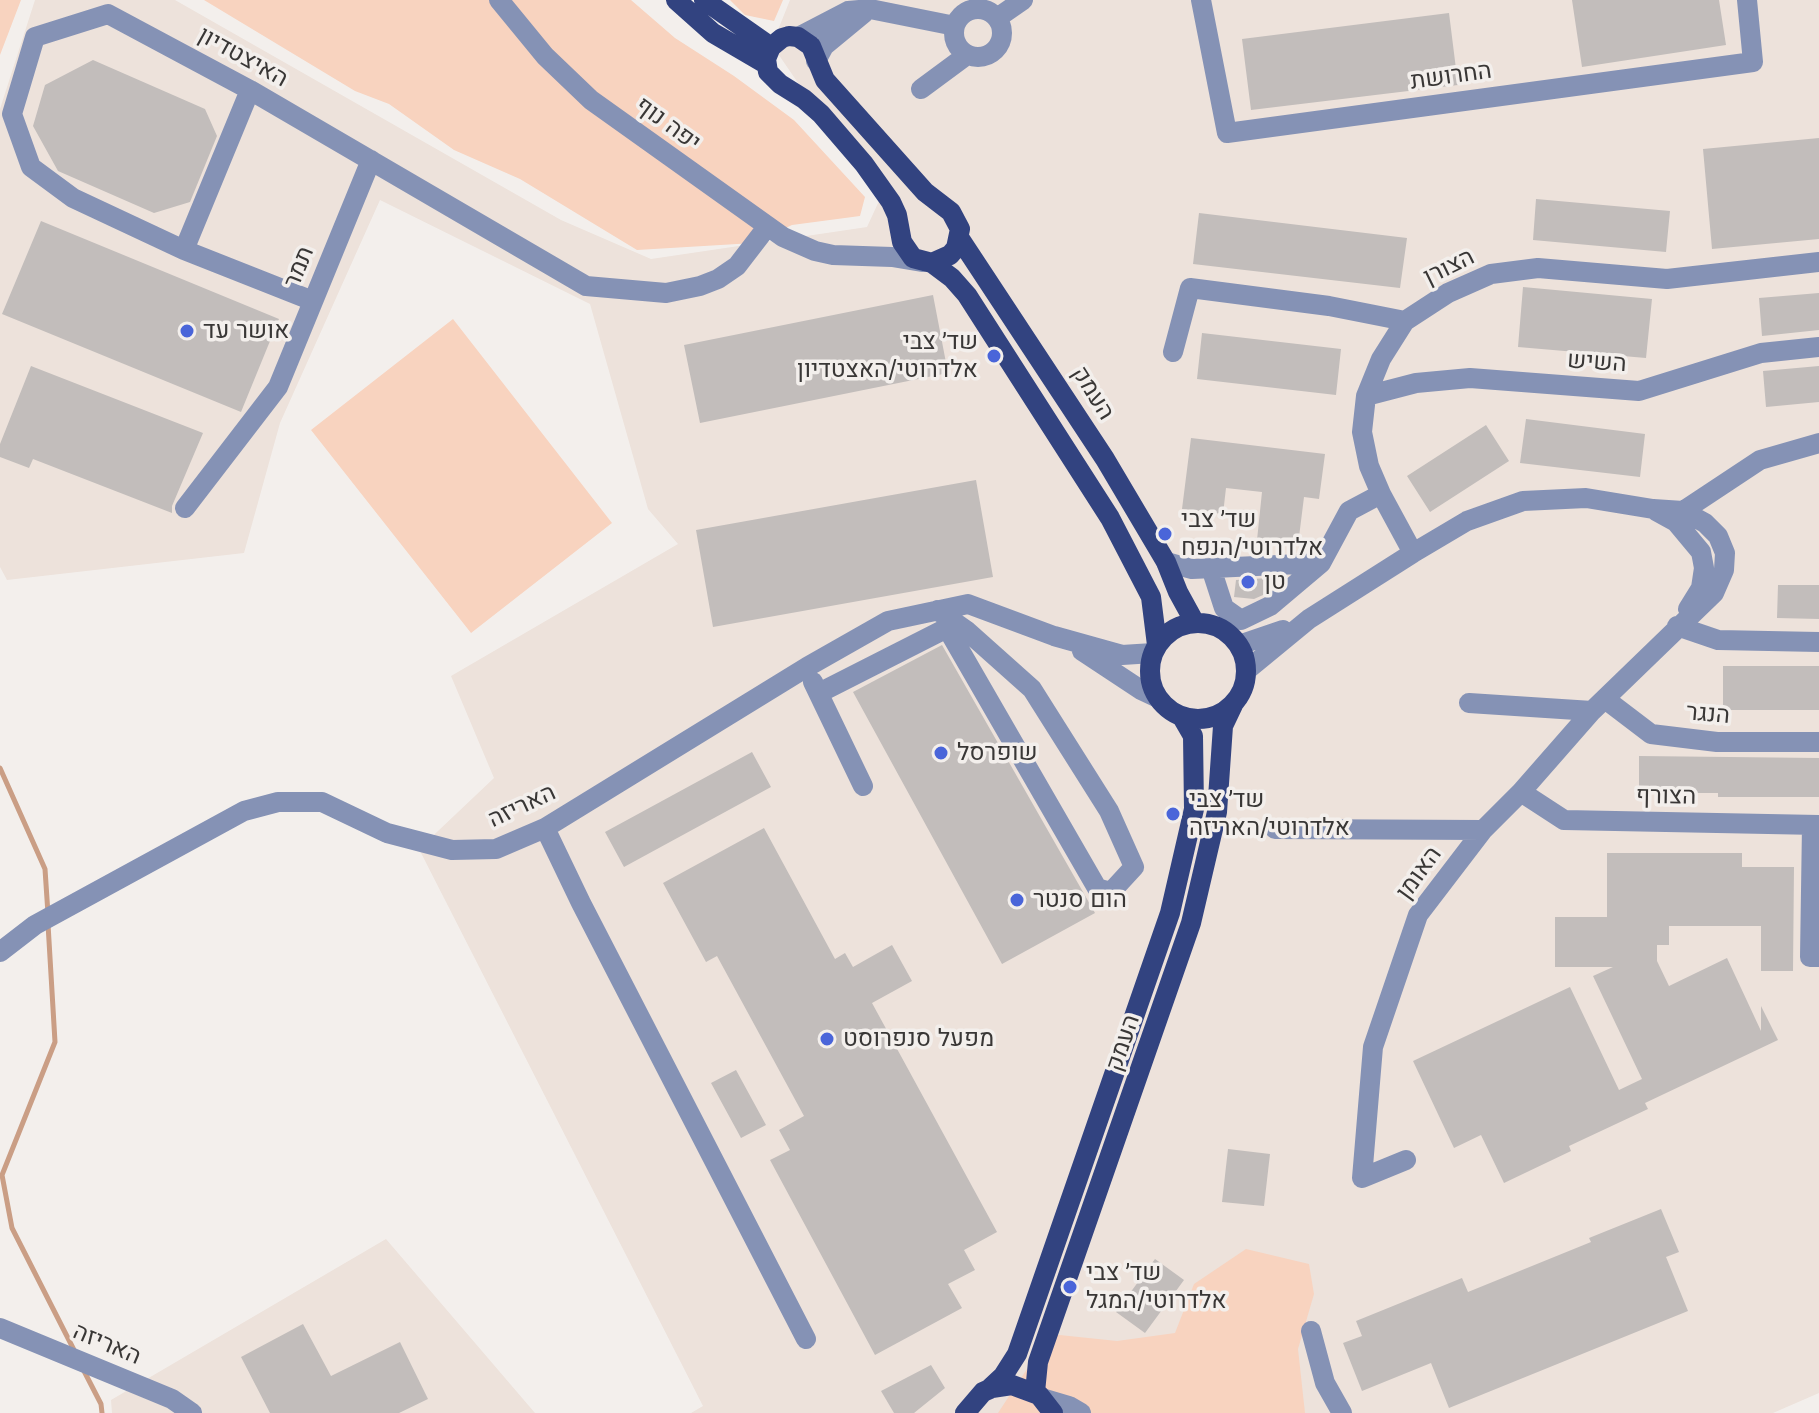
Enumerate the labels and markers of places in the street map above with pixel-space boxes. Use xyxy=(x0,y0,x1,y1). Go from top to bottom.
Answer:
place label: אושר עד xyxy=(203,317,289,345)
marker: אושר עד xyxy=(178,322,196,340)
place label: שד׳ צבי אלדרוטי/האצטדיון xyxy=(797,328,978,384)
marker: שד׳ צבי אלדרוטי/האצטדיון xyxy=(985,347,1003,365)
place label: שד׳ צבי אלדרוטי/הנפח xyxy=(1181,506,1323,562)
marker: שד׳ צבי אלדרוטי/הנפח xyxy=(1156,525,1174,543)
place label: טן xyxy=(1264,568,1286,596)
marker: טן xyxy=(1239,573,1257,591)
place label: שופרסל xyxy=(957,739,1038,767)
marker: שופרסל xyxy=(932,744,950,762)
place label: שד׳ צבי אלדרוטי/האריזה xyxy=(1189,786,1350,842)
marker: שד׳ צבי אלדרוטי/האריזה xyxy=(1164,805,1182,823)
place label: הום סנטר xyxy=(1033,886,1127,914)
marker: הום סנטר xyxy=(1008,891,1026,909)
place label: מפעל סנפרוסט xyxy=(843,1025,994,1053)
marker: מפעל סנפרוסט xyxy=(818,1030,836,1048)
place label: שד׳ צבי אלדרוטי/המגל xyxy=(1086,1259,1227,1315)
marker: שד׳ צבי אלדרוטי/המגל xyxy=(1061,1278,1079,1296)

